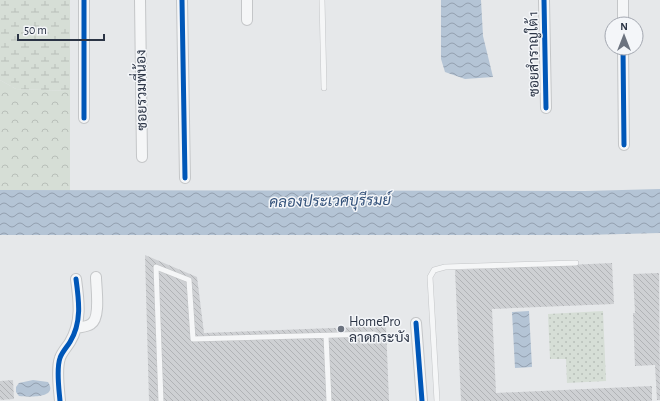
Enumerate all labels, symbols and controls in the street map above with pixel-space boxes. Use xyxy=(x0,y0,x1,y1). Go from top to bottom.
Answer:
street label: ซอยสำราญใต้ 1 xyxy=(523,11,543,97)
scale bar xyxy=(18,16,104,42)
north arrow xyxy=(604,16,644,56)
text: N xyxy=(620,21,628,32)
text: 50 m xyxy=(24,24,47,36)
street label: ซอยรวมพี่น้อง xyxy=(128,49,150,131)
water label: คลองประเวศบุรีรมย์ xyxy=(269,190,393,213)
place label: HomePro ลาดกระบัง xyxy=(349,315,410,345)
marker: HomePro ลาดกระบัง xyxy=(336,324,346,334)

